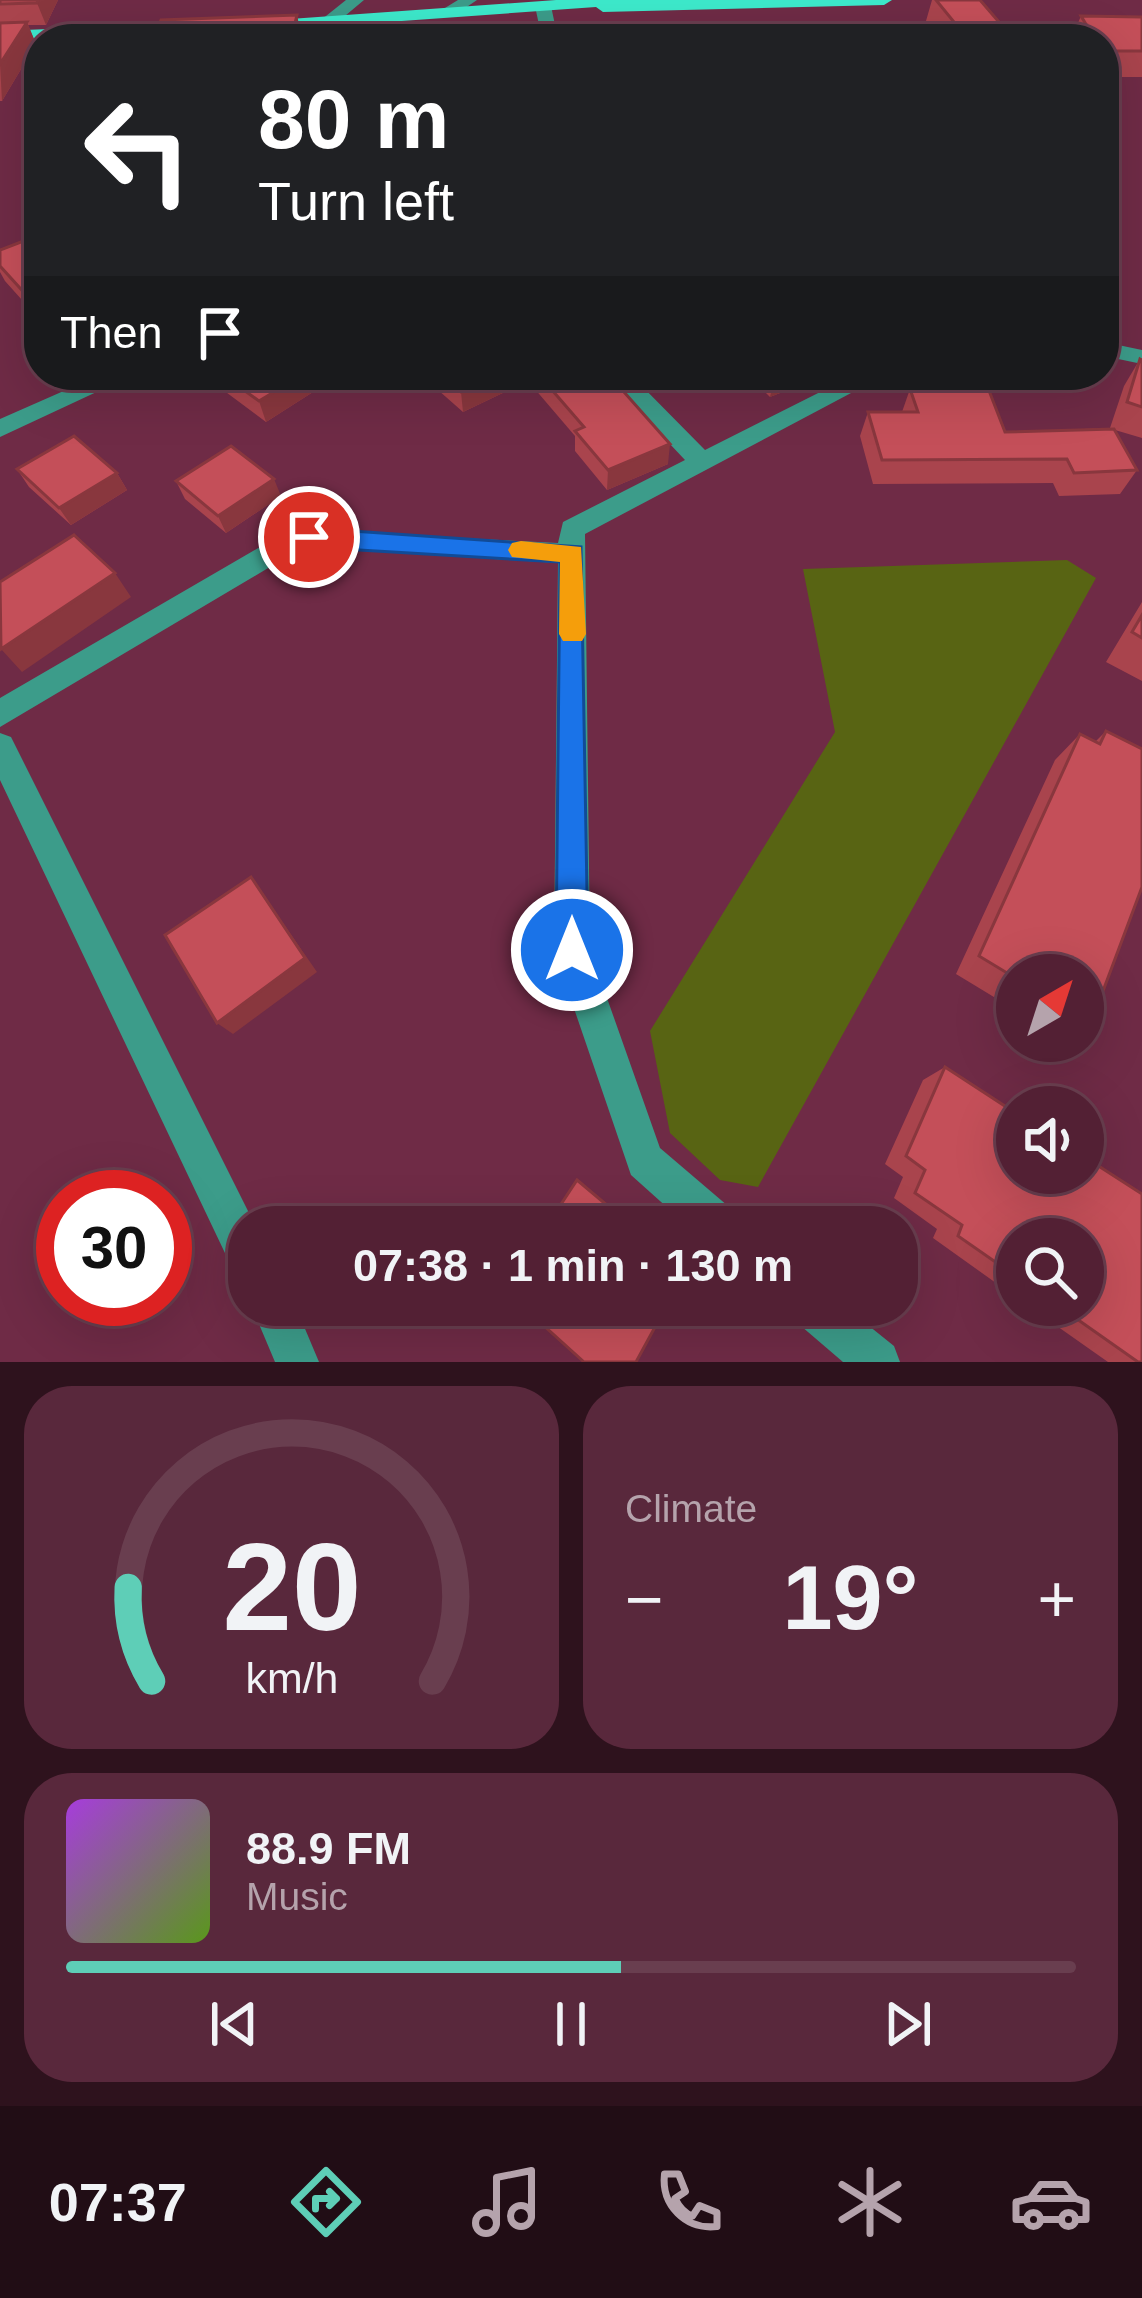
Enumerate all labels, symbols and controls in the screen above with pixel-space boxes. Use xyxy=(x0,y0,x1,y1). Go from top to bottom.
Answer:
icon: left xyxy=(60,72,216,228)
text: 80 m xyxy=(258,72,449,166)
text: Turn left xyxy=(258,171,454,231)
icon: arrive xyxy=(187,300,253,366)
text: Then xyxy=(60,307,163,358)
pin xyxy=(258,486,360,588)
icon: arrive xyxy=(276,504,342,570)
position arrow xyxy=(509,887,635,1013)
north arrow xyxy=(996,954,1104,1062)
map controls xyxy=(996,954,1104,1326)
button: sound xyxy=(996,1086,1104,1194)
speed limit sign: 30 xyxy=(36,1170,192,1326)
button: search xyxy=(996,1218,1104,1326)
text: 07:38 · 1 min · 130 m xyxy=(353,1240,793,1291)
text: Climate xyxy=(625,1487,757,1530)
text: 20 xyxy=(222,1517,361,1656)
text: 19° xyxy=(782,1548,919,1648)
text: − xyxy=(625,1562,664,1636)
text: + xyxy=(1037,1562,1076,1636)
text: km/h xyxy=(245,1653,338,1701)
text: 88.9 FM xyxy=(246,1823,411,1874)
text: Music xyxy=(246,1875,348,1918)
icon: previous xyxy=(201,1991,267,2057)
icon: pause xyxy=(538,1991,604,2057)
icon: next xyxy=(875,1991,941,2057)
icon: directions xyxy=(284,2160,368,2244)
icon: music xyxy=(465,2160,549,2244)
icon: phone xyxy=(647,2160,731,2244)
icon: climate xyxy=(828,2160,912,2244)
icon: car xyxy=(1009,2160,1093,2244)
text: 07:37 xyxy=(49,2172,187,2232)

